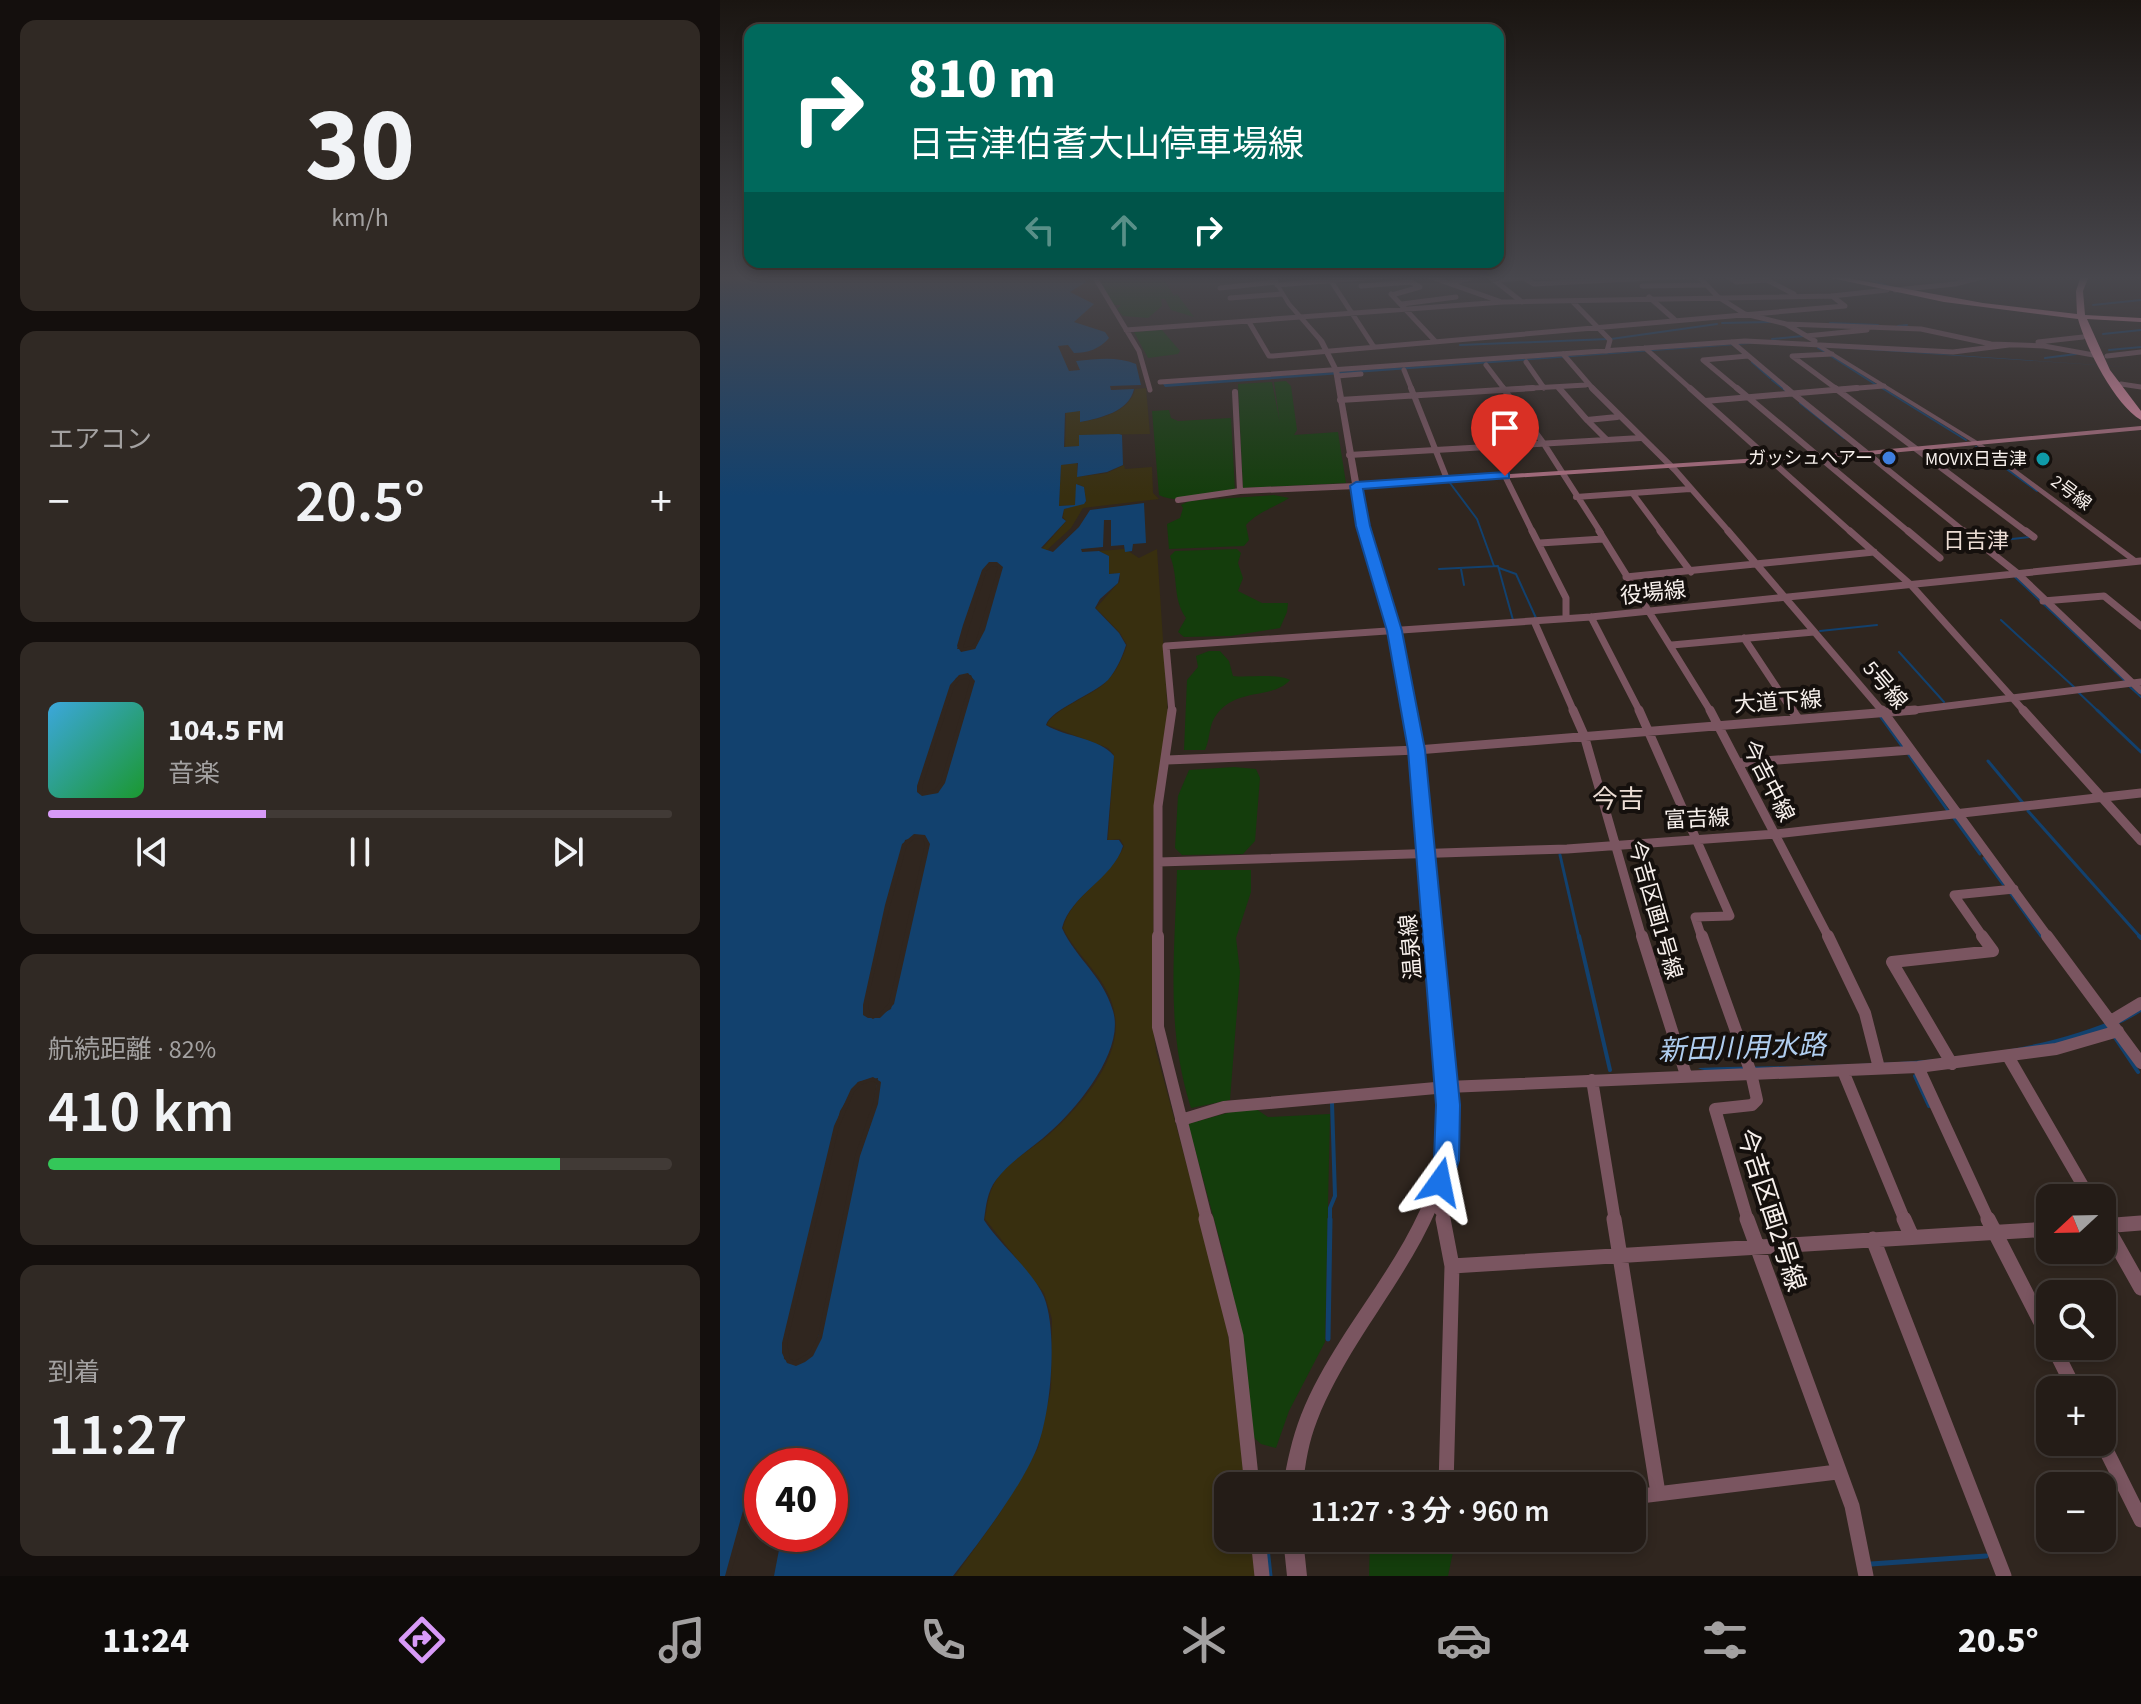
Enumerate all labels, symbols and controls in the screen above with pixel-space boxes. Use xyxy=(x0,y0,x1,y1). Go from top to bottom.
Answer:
text: 810 m xyxy=(908,40,1056,119)
icon: right xyxy=(776,56,880,160)
text: 30 xyxy=(305,73,415,221)
text: 日吉津伯耆大山停車場線 xyxy=(908,119,1304,170)
text: km/h xyxy=(331,199,389,236)
icon: left xyxy=(1018,208,1062,252)
icon: ahead xyxy=(1102,208,1146,252)
icon: right xyxy=(1186,208,1230,252)
pin xyxy=(1471,394,1539,476)
icon: arrive xyxy=(1483,406,1527,450)
text: エアコン xyxy=(48,421,152,458)
place label: ガッシュヘアー xyxy=(1748,446,1873,471)
place label: MOVIX日吉津 xyxy=(1925,447,2027,472)
marker: ガッシュヘアー xyxy=(1880,449,1898,467)
marker: MOVIX日吉津 xyxy=(2034,450,2052,468)
text: 20.5° xyxy=(295,460,425,545)
street label: 2号線 xyxy=(2046,469,2096,517)
text: − xyxy=(48,471,70,534)
text: + xyxy=(650,471,672,534)
district label: 日吉津 xyxy=(1943,525,2009,557)
street label: 役場線 xyxy=(1619,574,1687,612)
street label: 5号線 xyxy=(1855,654,1915,716)
street label: 大道下線 xyxy=(1733,683,1823,721)
text: 104.5 FM xyxy=(168,709,285,752)
street label: 今吉中線 xyxy=(1734,735,1802,827)
text: 音楽 xyxy=(168,755,220,792)
district label: 今吉 xyxy=(1592,781,1644,818)
street label: 富吉線 xyxy=(1663,801,1731,837)
icon: previous xyxy=(130,830,174,874)
icon: pause xyxy=(338,830,382,874)
icon: next xyxy=(546,830,590,874)
street label: 今吉区画1号線 xyxy=(1620,837,1690,983)
street label: 温泉線 xyxy=(1392,913,1430,981)
water label: 新田川用水路 xyxy=(1657,1025,1829,1071)
text: 航続距離 · 82% xyxy=(48,1031,216,1068)
text: 410 km xyxy=(48,1070,234,1155)
street label: 今吉区画2号線 xyxy=(1727,1124,1815,1296)
position arrow xyxy=(1398,1140,1482,1224)
north arrow xyxy=(2036,1184,2116,1264)
map controls xyxy=(2036,1184,2116,1552)
button: search xyxy=(2036,1280,2116,1360)
text: 到着 xyxy=(48,1354,100,1391)
button: + xyxy=(2036,1376,2116,1456)
text: 11:27 xyxy=(48,1393,188,1478)
speed limit sign: 40 xyxy=(744,1448,848,1552)
button: − xyxy=(2036,1472,2116,1552)
text: 11:27 · 3 分 · 960 m xyxy=(1310,1490,1550,1533)
icon: directions xyxy=(394,1612,450,1668)
icon: music xyxy=(654,1612,710,1668)
icon: phone xyxy=(915,1612,971,1668)
icon: climate xyxy=(1176,1612,1232,1668)
icon: car xyxy=(1436,1612,1492,1668)
icon: filters xyxy=(1697,1612,1753,1668)
text: 11:24 xyxy=(102,1615,189,1666)
text: 20.5° xyxy=(1958,1615,2039,1666)

